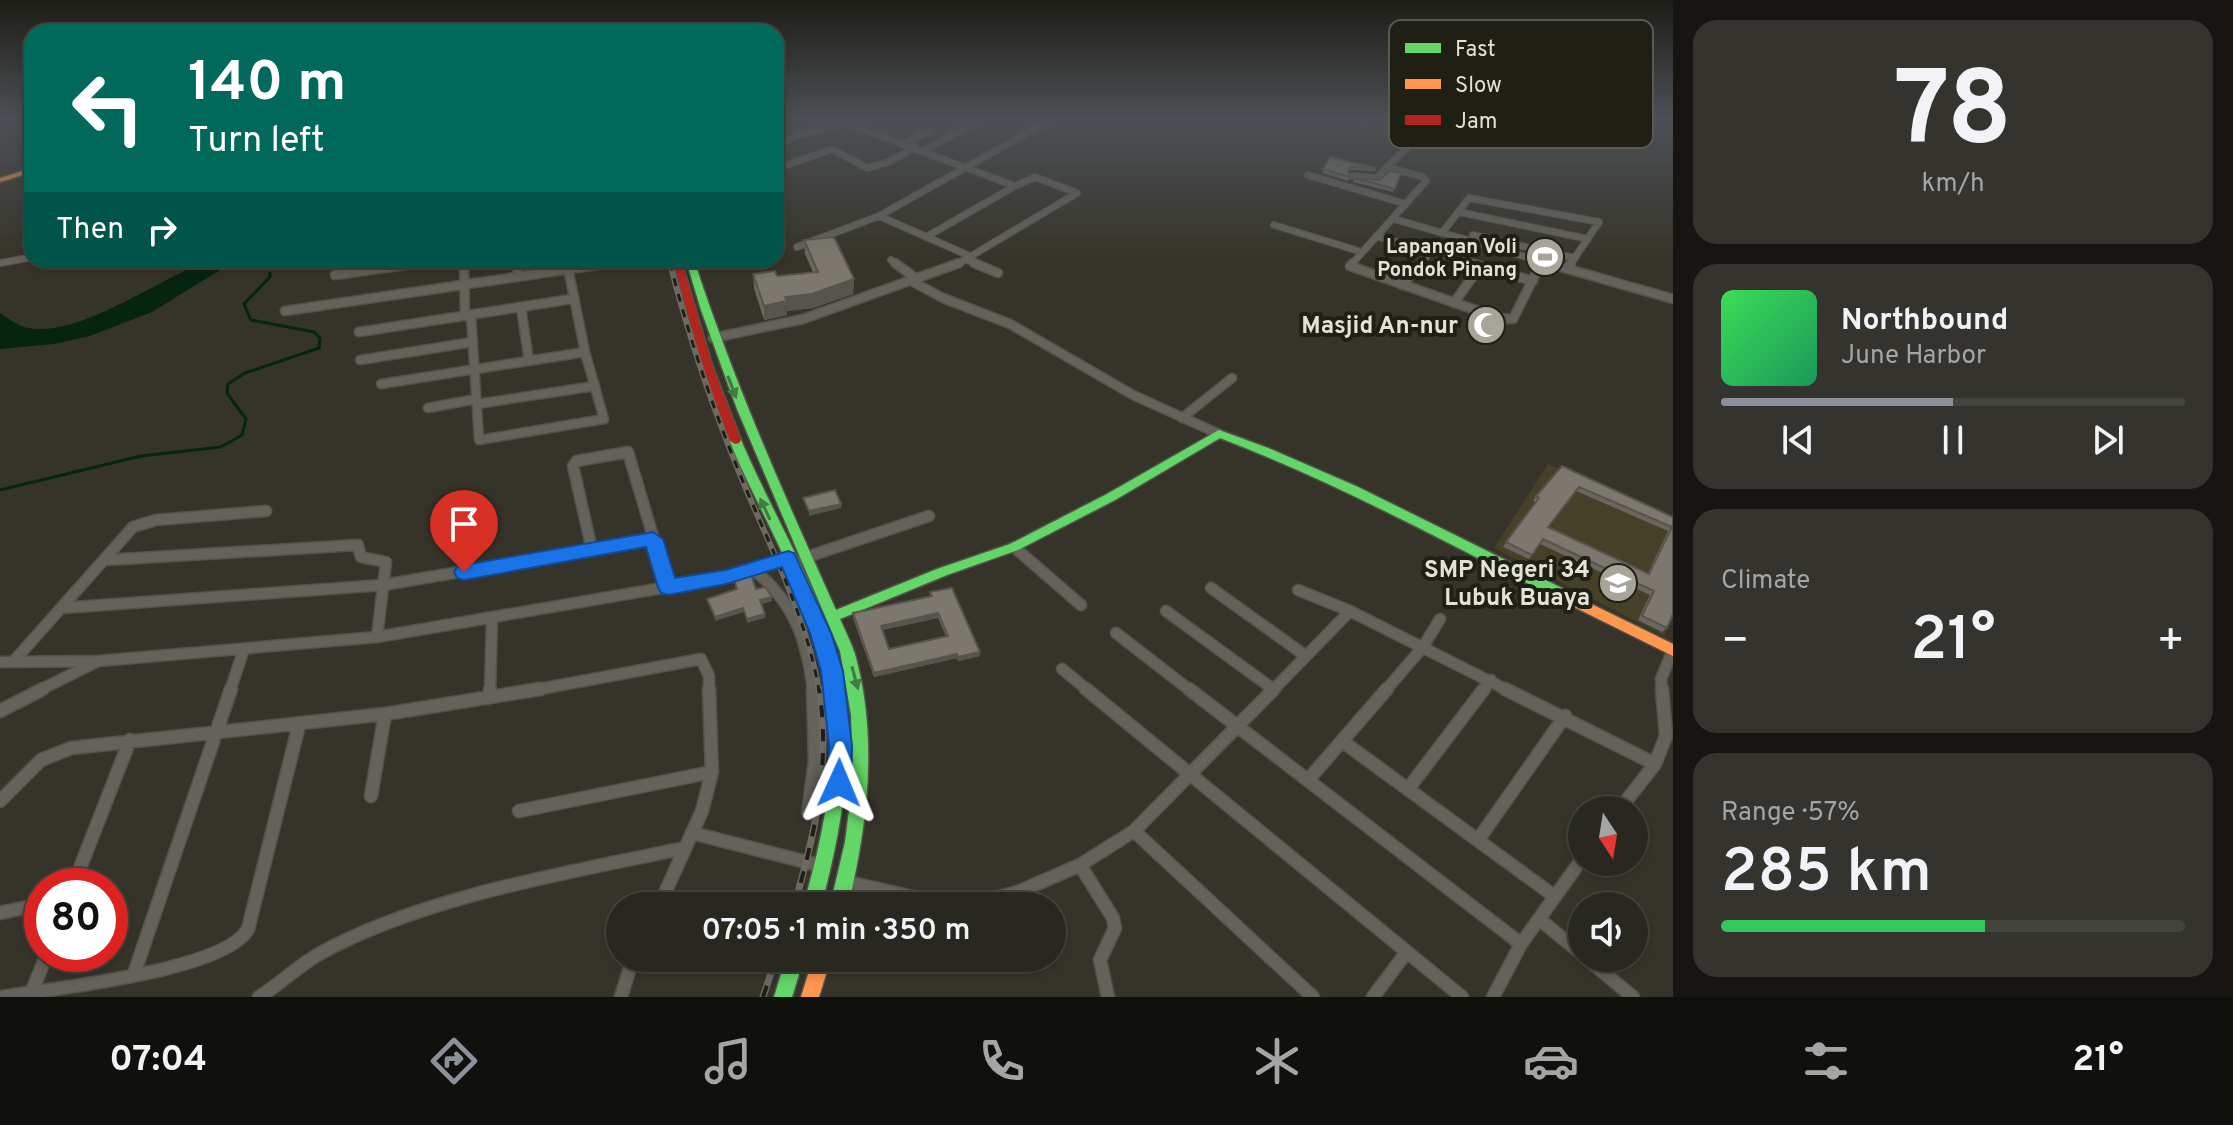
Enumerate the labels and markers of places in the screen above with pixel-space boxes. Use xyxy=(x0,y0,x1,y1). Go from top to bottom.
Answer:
place label: Lapangan Voli Pondok Pinang xyxy=(1377,235,1517,284)
sports icon: Lapangan Voli Pondok Pinang xyxy=(1524,236,1566,278)
mosque icon: Masjid An-nur xyxy=(1465,304,1507,346)
place label: Masjid An-nur xyxy=(1301,312,1458,342)
pin xyxy=(430,490,498,572)
place label: SMP Negeri 34 Lubuk Buaya xyxy=(1424,556,1590,614)
school or university icon: SMP Negeri 34 Lubuk Buaya xyxy=(1597,562,1639,604)

